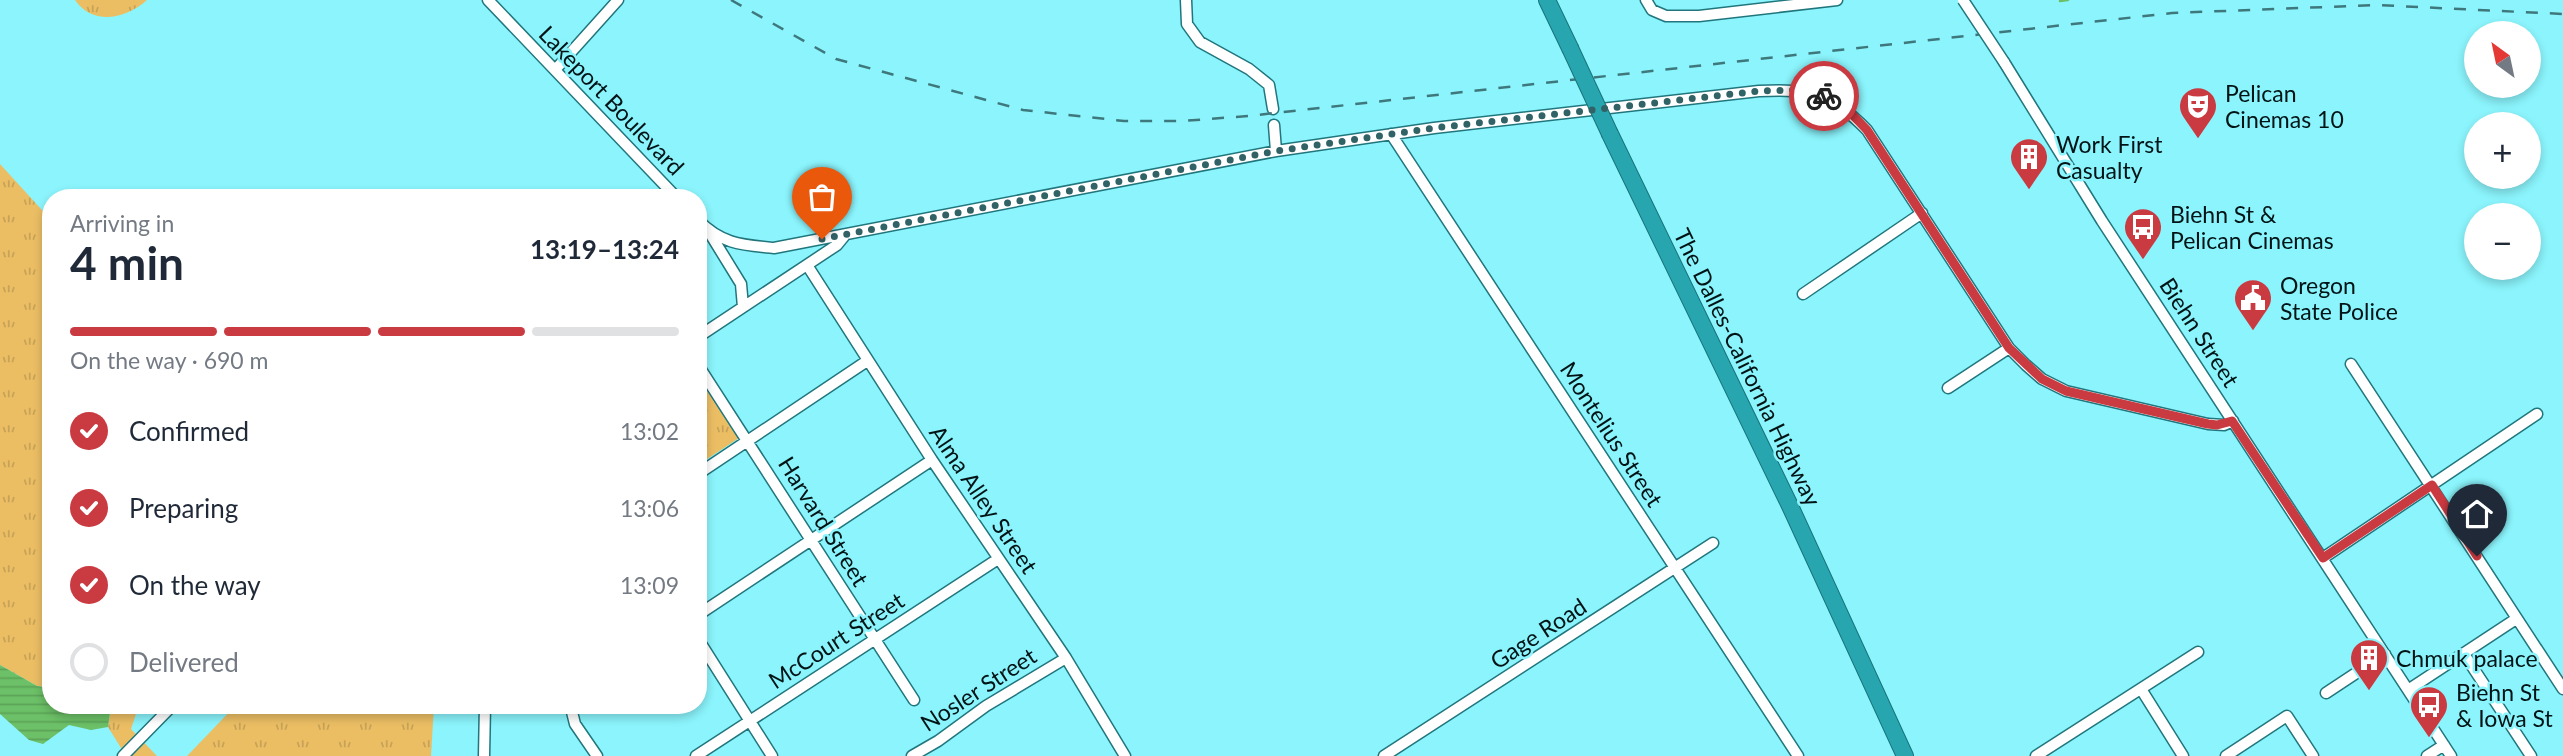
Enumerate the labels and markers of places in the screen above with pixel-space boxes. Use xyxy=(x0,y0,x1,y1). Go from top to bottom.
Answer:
place label: Pelican Cinemas 10 xyxy=(2225,79,2344,133)
theatre icon: Pelican Cinemas 10 xyxy=(2177,85,2219,140)
place label: Work First Casualty xyxy=(2056,130,2163,184)
building icon: Work First Casualty xyxy=(2008,136,2050,191)
pin xyxy=(792,167,852,239)
place label: Biehn St & Pelican Cinemas xyxy=(2170,200,2334,254)
bus stop icon: Biehn St & Pelican Cinemas xyxy=(2122,206,2164,261)
place label: Oregon State Police xyxy=(2280,271,2398,325)
public building icon: Oregon State Police xyxy=(2232,277,2274,332)
pin xyxy=(2447,484,2507,556)
building icon: Chmuk palace xyxy=(2348,637,2390,692)
place label: Chmuk palace xyxy=(2396,644,2538,672)
place label: Biehn St & Iowa St xyxy=(2456,678,2553,732)
bus stop icon: Biehn St & Iowa St xyxy=(2408,684,2450,739)

